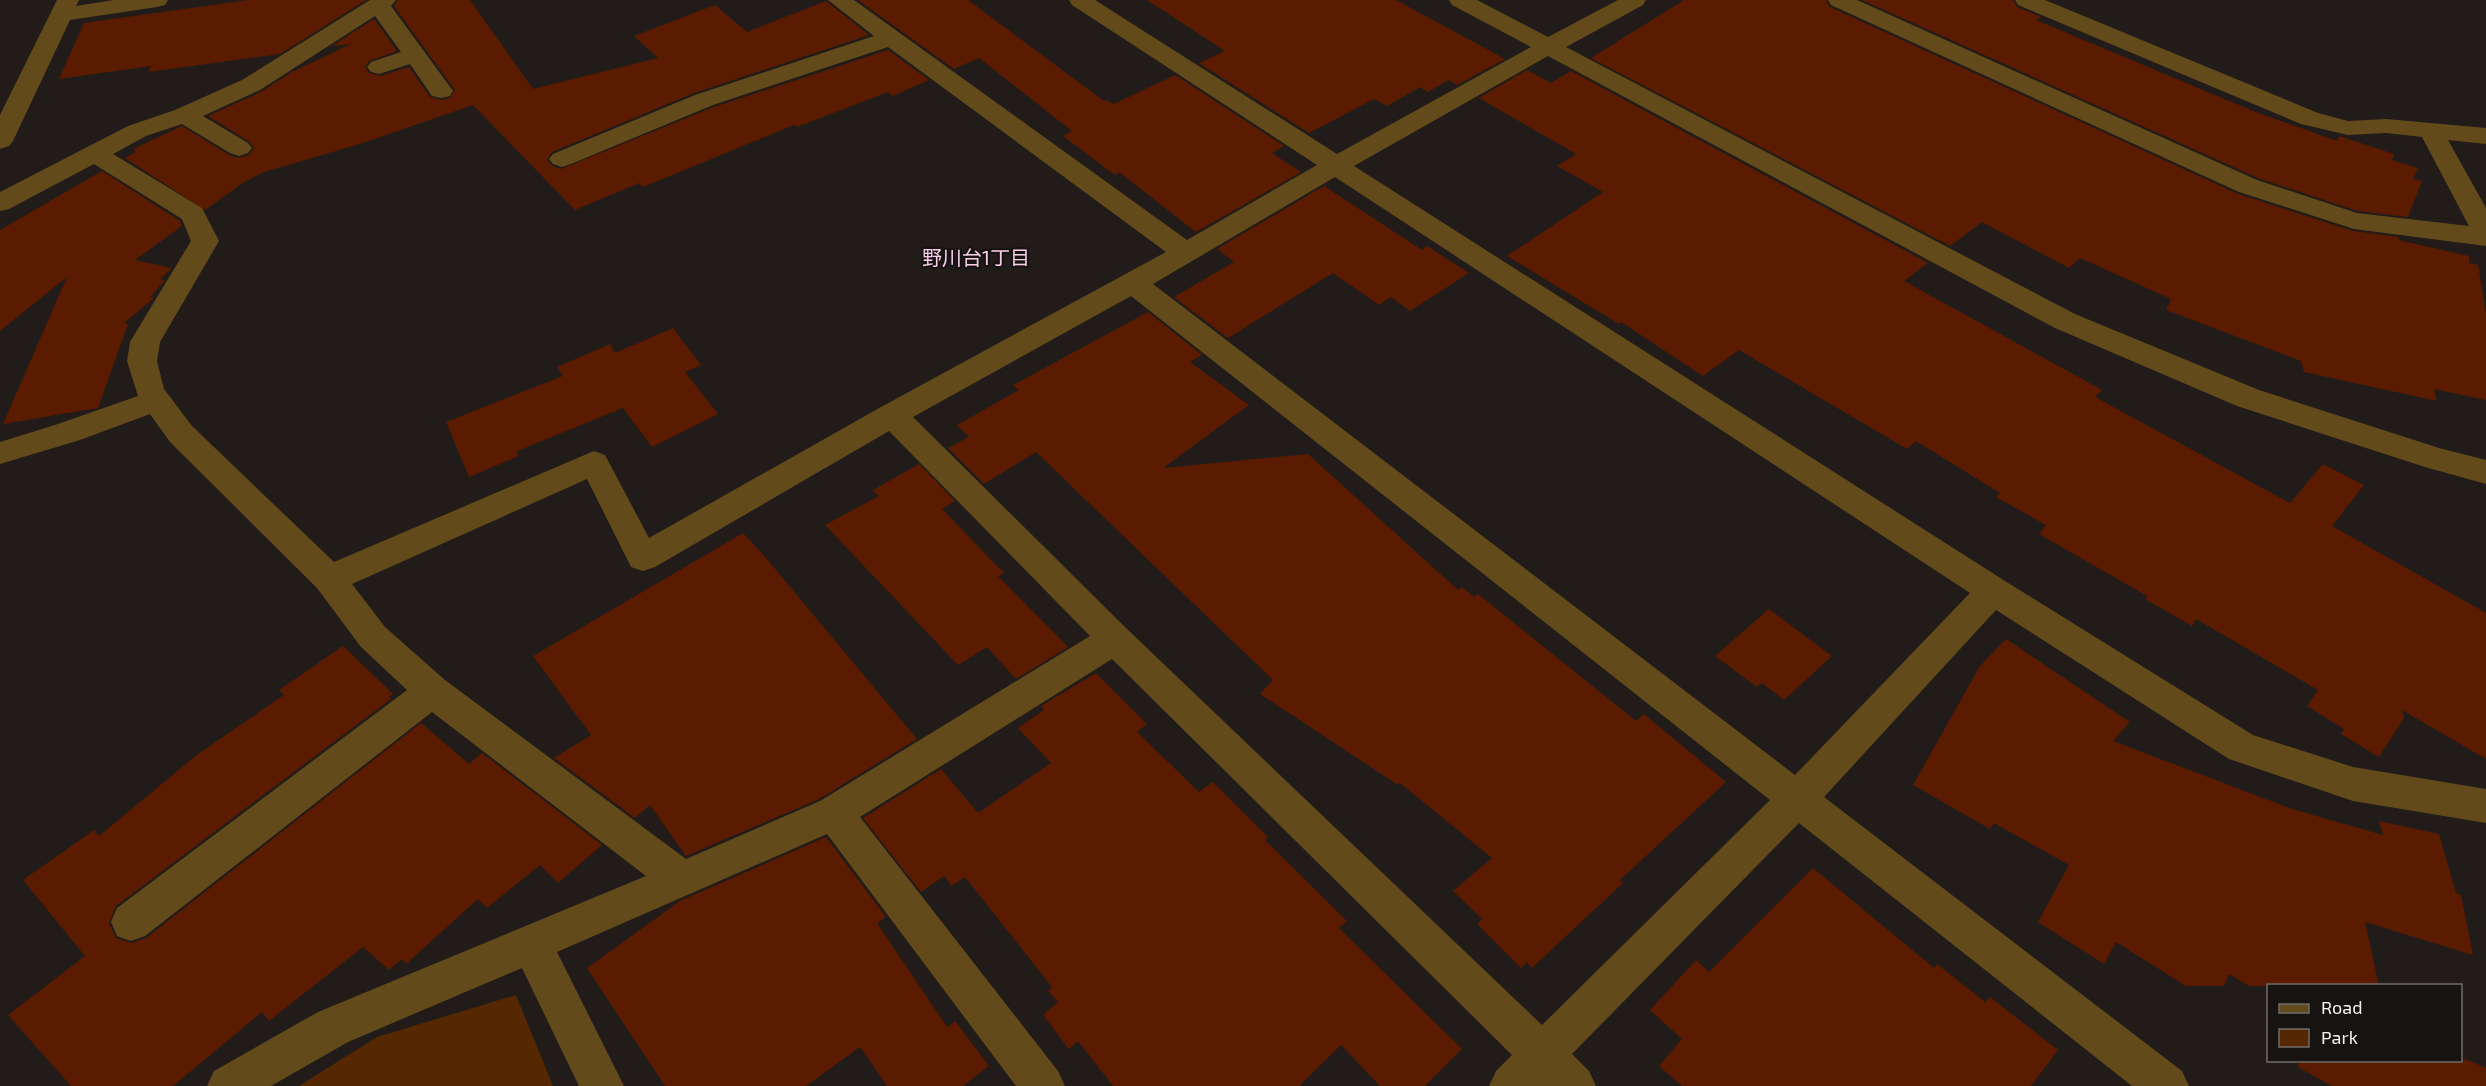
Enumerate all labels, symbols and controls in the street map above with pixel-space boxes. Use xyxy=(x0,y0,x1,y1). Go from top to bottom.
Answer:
district label: 野川台1丁目 xyxy=(922,245,1030,269)
legend xyxy=(2267,984,2462,1062)
text: Road xyxy=(2321,996,2362,1018)
text: Park xyxy=(2321,1026,2358,1048)

